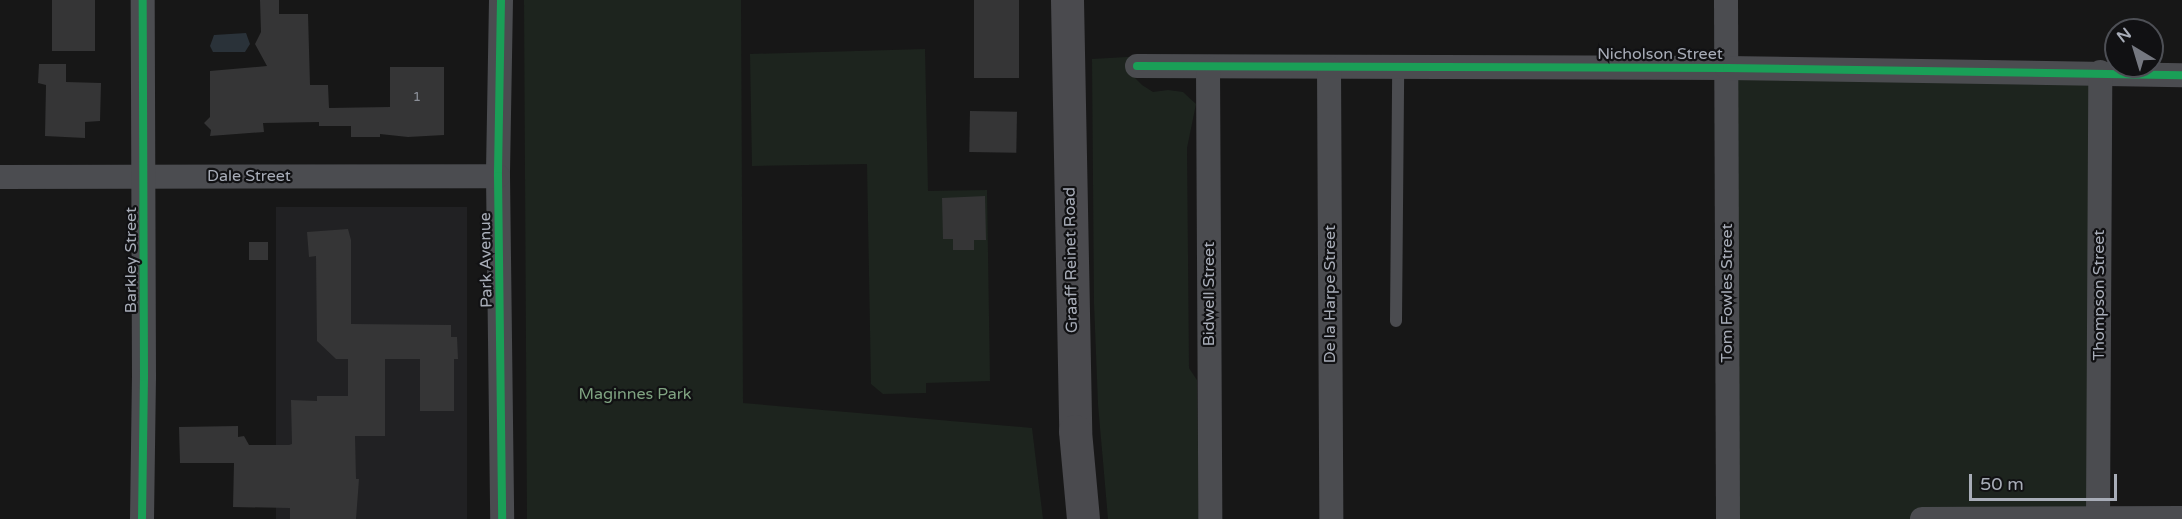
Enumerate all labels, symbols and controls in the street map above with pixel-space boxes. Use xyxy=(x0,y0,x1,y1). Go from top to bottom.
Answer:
north arrow xyxy=(2104,18,2164,78)
text: N xyxy=(2113,24,2135,47)
street label: Nicholson Street xyxy=(1597,44,1723,64)
house number: 1 xyxy=(413,89,421,105)
street label: Dale Street xyxy=(207,166,291,186)
street label: Graaff Reinet Road xyxy=(1060,187,1082,333)
street label: Barkley Street xyxy=(121,207,141,313)
street label: Park Avenue xyxy=(476,212,496,308)
street label: Tom Fowles Street xyxy=(1717,223,1737,363)
street label: De la Harpe Street xyxy=(1320,225,1340,363)
street label: Thompson Street xyxy=(2089,230,2109,360)
street label: Bidwell Street xyxy=(1199,242,1219,346)
park label: Maginnes Park xyxy=(578,384,692,404)
scale bar xyxy=(1972,462,2120,500)
text: 50 m xyxy=(1980,473,2024,495)

